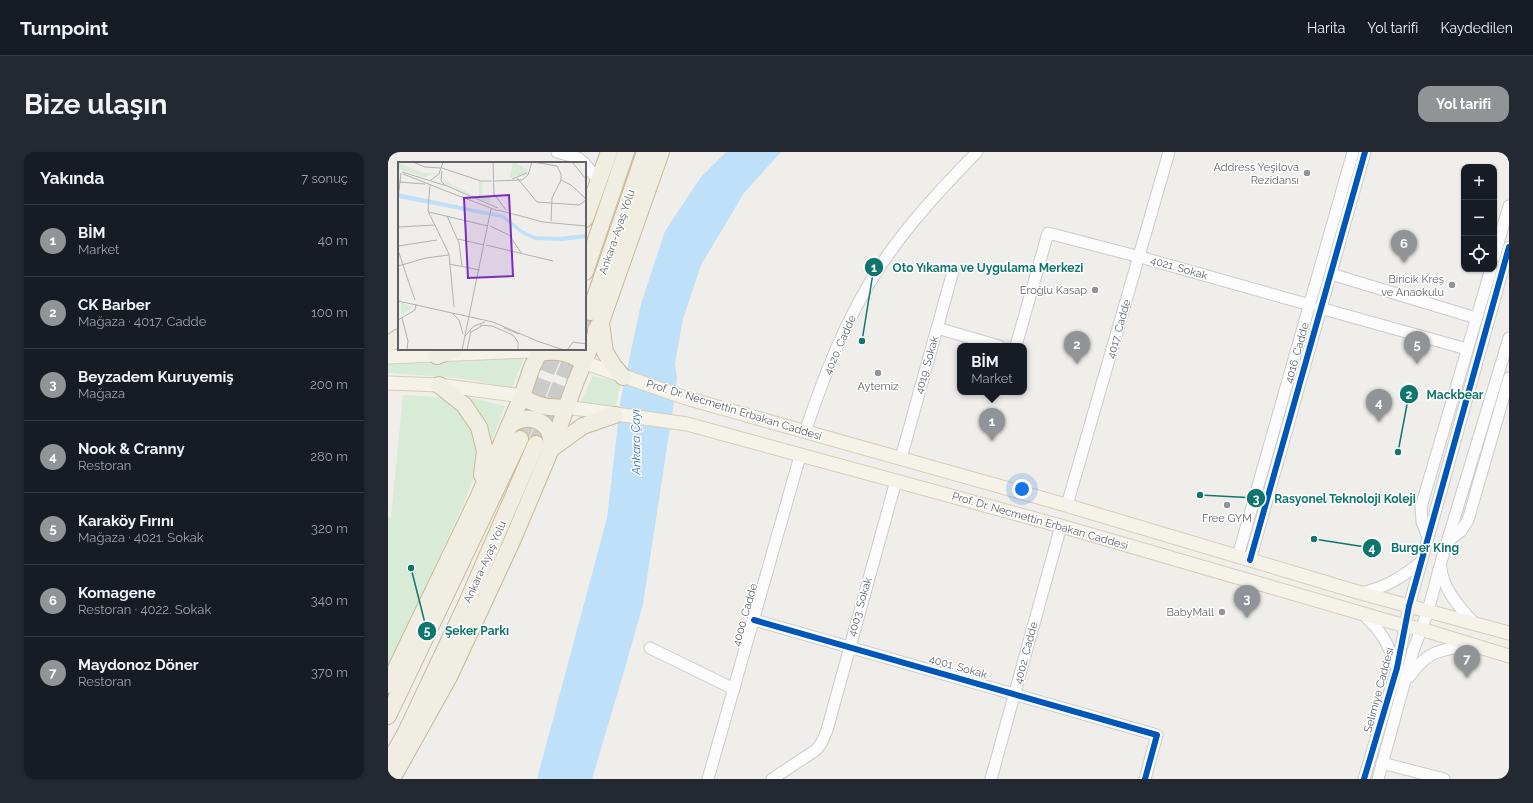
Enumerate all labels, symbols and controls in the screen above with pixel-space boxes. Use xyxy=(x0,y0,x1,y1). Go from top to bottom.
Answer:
text: Turnpoint xyxy=(20,17,108,39)
text: Harita xyxy=(1307,20,1345,36)
text: Yol tarifi xyxy=(1367,20,1418,36)
text: Kaydedilen xyxy=(1440,20,1513,36)
button: Yol tarifi xyxy=(1418,86,1509,122)
text: Bize ulaşın xyxy=(24,88,167,121)
place label: Address Yeşilova Rezidansı xyxy=(1213,161,1299,187)
inset map xyxy=(398,162,586,350)
map controls xyxy=(1461,164,1497,272)
button: + xyxy=(1461,164,1497,200)
text: Yakında xyxy=(40,168,104,188)
marker: Address Yeşilova Rezidansı xyxy=(1302,168,1312,178)
text: 7 sonuç xyxy=(301,171,348,186)
street label: Ankara-Ayaş Yolu xyxy=(596,188,638,276)
button: − xyxy=(1461,200,1497,236)
text: BİM xyxy=(78,224,105,242)
pin: 6 xyxy=(1391,230,1417,263)
text: 1 xyxy=(50,233,56,248)
text: 40 m xyxy=(318,233,348,248)
button: locate xyxy=(1461,236,1497,272)
text: Market xyxy=(78,242,119,257)
street label: 4021. Sokak xyxy=(1149,254,1209,282)
callout: Oto Yıkama ve Uygulama Merkezi xyxy=(864,255,1092,279)
text: 1 xyxy=(871,261,877,275)
text: Oto Yıkama ve Uygulama Merkezi xyxy=(893,261,1083,275)
place label: Biricik Kreş ve Anaokulu xyxy=(1381,273,1444,299)
marker: Biricik Kreş ve Anaokulu xyxy=(1447,280,1457,290)
place label: Eroğlu Kasap xyxy=(1020,284,1087,297)
marker: Eroğlu Kasap xyxy=(1090,285,1100,295)
text: CK Barber xyxy=(78,296,151,314)
street label: 4017. Cadde xyxy=(1104,297,1134,360)
text: 2 xyxy=(49,305,57,320)
text: 100 m xyxy=(311,305,348,320)
street label: 4020. Cadde xyxy=(821,313,859,377)
text: Mağaza · 4017. Cadde xyxy=(78,314,206,329)
street label: 4016. Cadde xyxy=(1282,321,1312,385)
pin: 2 xyxy=(1064,331,1090,364)
pin: 5 xyxy=(1404,331,1430,364)
street label: 4019. Sokak xyxy=(913,334,942,395)
popup xyxy=(957,343,1027,395)
text: BİM xyxy=(971,353,999,371)
text: Beyzadem Kuruyemiş xyxy=(78,368,234,386)
marker: Aytemiz xyxy=(873,368,883,378)
text: Market xyxy=(971,371,1013,386)
text: 3 xyxy=(49,377,57,392)
text: 200 m xyxy=(310,377,348,392)
street label: Prof. Dr. Necmettin Erbakan Caddesi xyxy=(645,377,823,443)
place label: Aytemiz xyxy=(858,380,899,393)
callout: Mackbear xyxy=(1399,382,1492,406)
text: Mağaza xyxy=(78,386,125,401)
text: 2 xyxy=(1406,388,1413,402)
text: Mackbear xyxy=(1427,388,1484,402)
pin: 4 xyxy=(1366,389,1392,422)
pin: 1 xyxy=(979,408,1005,441)
water label: Ankara Çayı xyxy=(628,409,644,476)
text: Nook & Cranny xyxy=(78,440,185,458)
text: 4 xyxy=(49,449,57,464)
text: 280 m xyxy=(310,449,348,464)
text: Restoran xyxy=(78,458,131,473)
your location xyxy=(1012,479,1032,499)
callout: Rasyonel Teknoloji Koleji xyxy=(1246,486,1424,510)
street label: Prof. Dr. Necmettin Erbakan Caddesi xyxy=(950,490,1130,552)
text: 3 xyxy=(1253,492,1260,506)
text: Rasyonel Teknoloji Koleji xyxy=(1274,492,1416,506)
marker: Free GYM xyxy=(1222,500,1232,510)
text: Karaköy Fırını xyxy=(78,512,174,530)
place label: Free GYM xyxy=(1202,512,1252,525)
street label: Ankara-Ayaş Yolu xyxy=(461,519,509,605)
text: 5 xyxy=(49,521,57,536)
text: 320 m xyxy=(311,521,348,536)
text: Mağaza · 4021. Sokak xyxy=(78,530,204,545)
callout: Burger King xyxy=(1362,536,1467,560)
text: 4 xyxy=(1369,541,1376,555)
text: Burger King xyxy=(1391,541,1459,555)
street label: 4003. Sokak xyxy=(845,576,875,638)
street label: 4000. Cadde xyxy=(730,582,760,648)
text: Komagene xyxy=(78,584,156,602)
pin: 3 xyxy=(1234,585,1260,618)
text: 6 xyxy=(49,593,57,608)
text: 340 m xyxy=(311,593,348,608)
text: Restoran · 4022. Sokak xyxy=(78,602,211,617)
place label: BabyMall xyxy=(1167,606,1214,619)
marker: BabyMall xyxy=(1217,607,1227,617)
callout: Şeker Parkı xyxy=(417,619,517,643)
street label: 4002. Cadde xyxy=(1011,620,1041,685)
text: 5 xyxy=(424,624,431,638)
text: Şeker Parkı xyxy=(445,624,509,638)
pin: 7 xyxy=(1454,645,1480,678)
street label: Selimiye Caddesi xyxy=(1361,646,1397,734)
street label: 4001. Sokak xyxy=(927,652,989,682)
text: Maydonoz Döner xyxy=(78,656,199,674)
text: 7 xyxy=(49,665,57,680)
text: 370 m xyxy=(311,665,348,680)
text: Restoran xyxy=(78,674,131,689)

